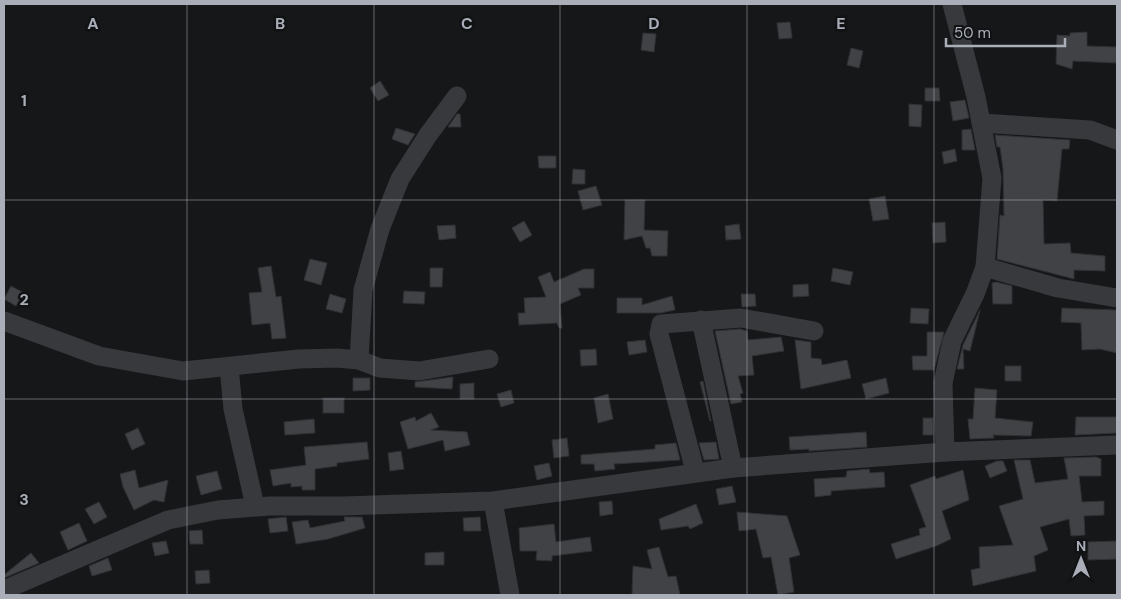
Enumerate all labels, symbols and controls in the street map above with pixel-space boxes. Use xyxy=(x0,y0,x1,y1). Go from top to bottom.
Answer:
text: A xyxy=(87,13,99,34)
text: B xyxy=(275,13,285,34)
text: C xyxy=(461,13,473,34)
text: D xyxy=(648,13,660,34)
text: E xyxy=(836,13,846,34)
scale bar xyxy=(946,15,1065,47)
text: 50 m xyxy=(954,23,991,43)
text: 1 xyxy=(21,90,27,111)
text: 2 xyxy=(19,289,29,310)
text: 3 xyxy=(19,489,29,510)
north arrow xyxy=(1056,534,1106,584)
text: N xyxy=(1076,537,1086,555)

